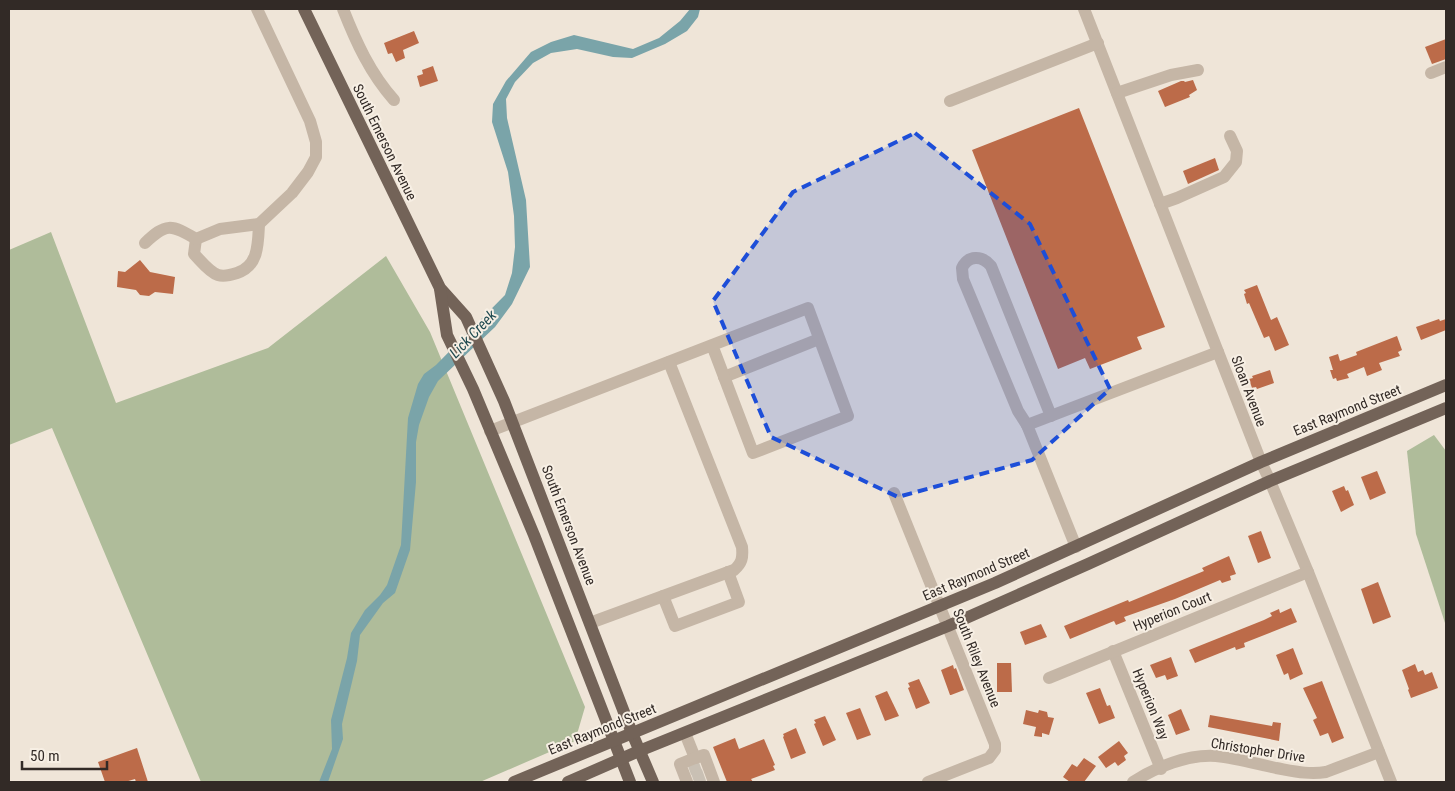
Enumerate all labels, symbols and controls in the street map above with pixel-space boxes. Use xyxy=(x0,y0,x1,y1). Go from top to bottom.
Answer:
street label: South Emerson Avenue xyxy=(350,81,420,203)
water label: Lick Creek xyxy=(446,306,501,362)
street label: Sloan Avenue xyxy=(1228,353,1270,429)
street label: East Raymond Street xyxy=(1291,381,1403,439)
street label: South Emerson Avenue xyxy=(539,463,599,588)
street label: East Raymond Street xyxy=(920,544,1032,604)
street label: Hyperion Court xyxy=(1131,588,1213,634)
street label: South Riley Avenue xyxy=(950,606,1004,710)
street label: Hyperion Way xyxy=(1129,666,1173,742)
street label: East Raymond Street xyxy=(546,700,658,758)
street label: Christopher Drive xyxy=(1210,735,1307,765)
scale bar xyxy=(22,738,108,770)
text: 50 m xyxy=(30,747,60,765)

